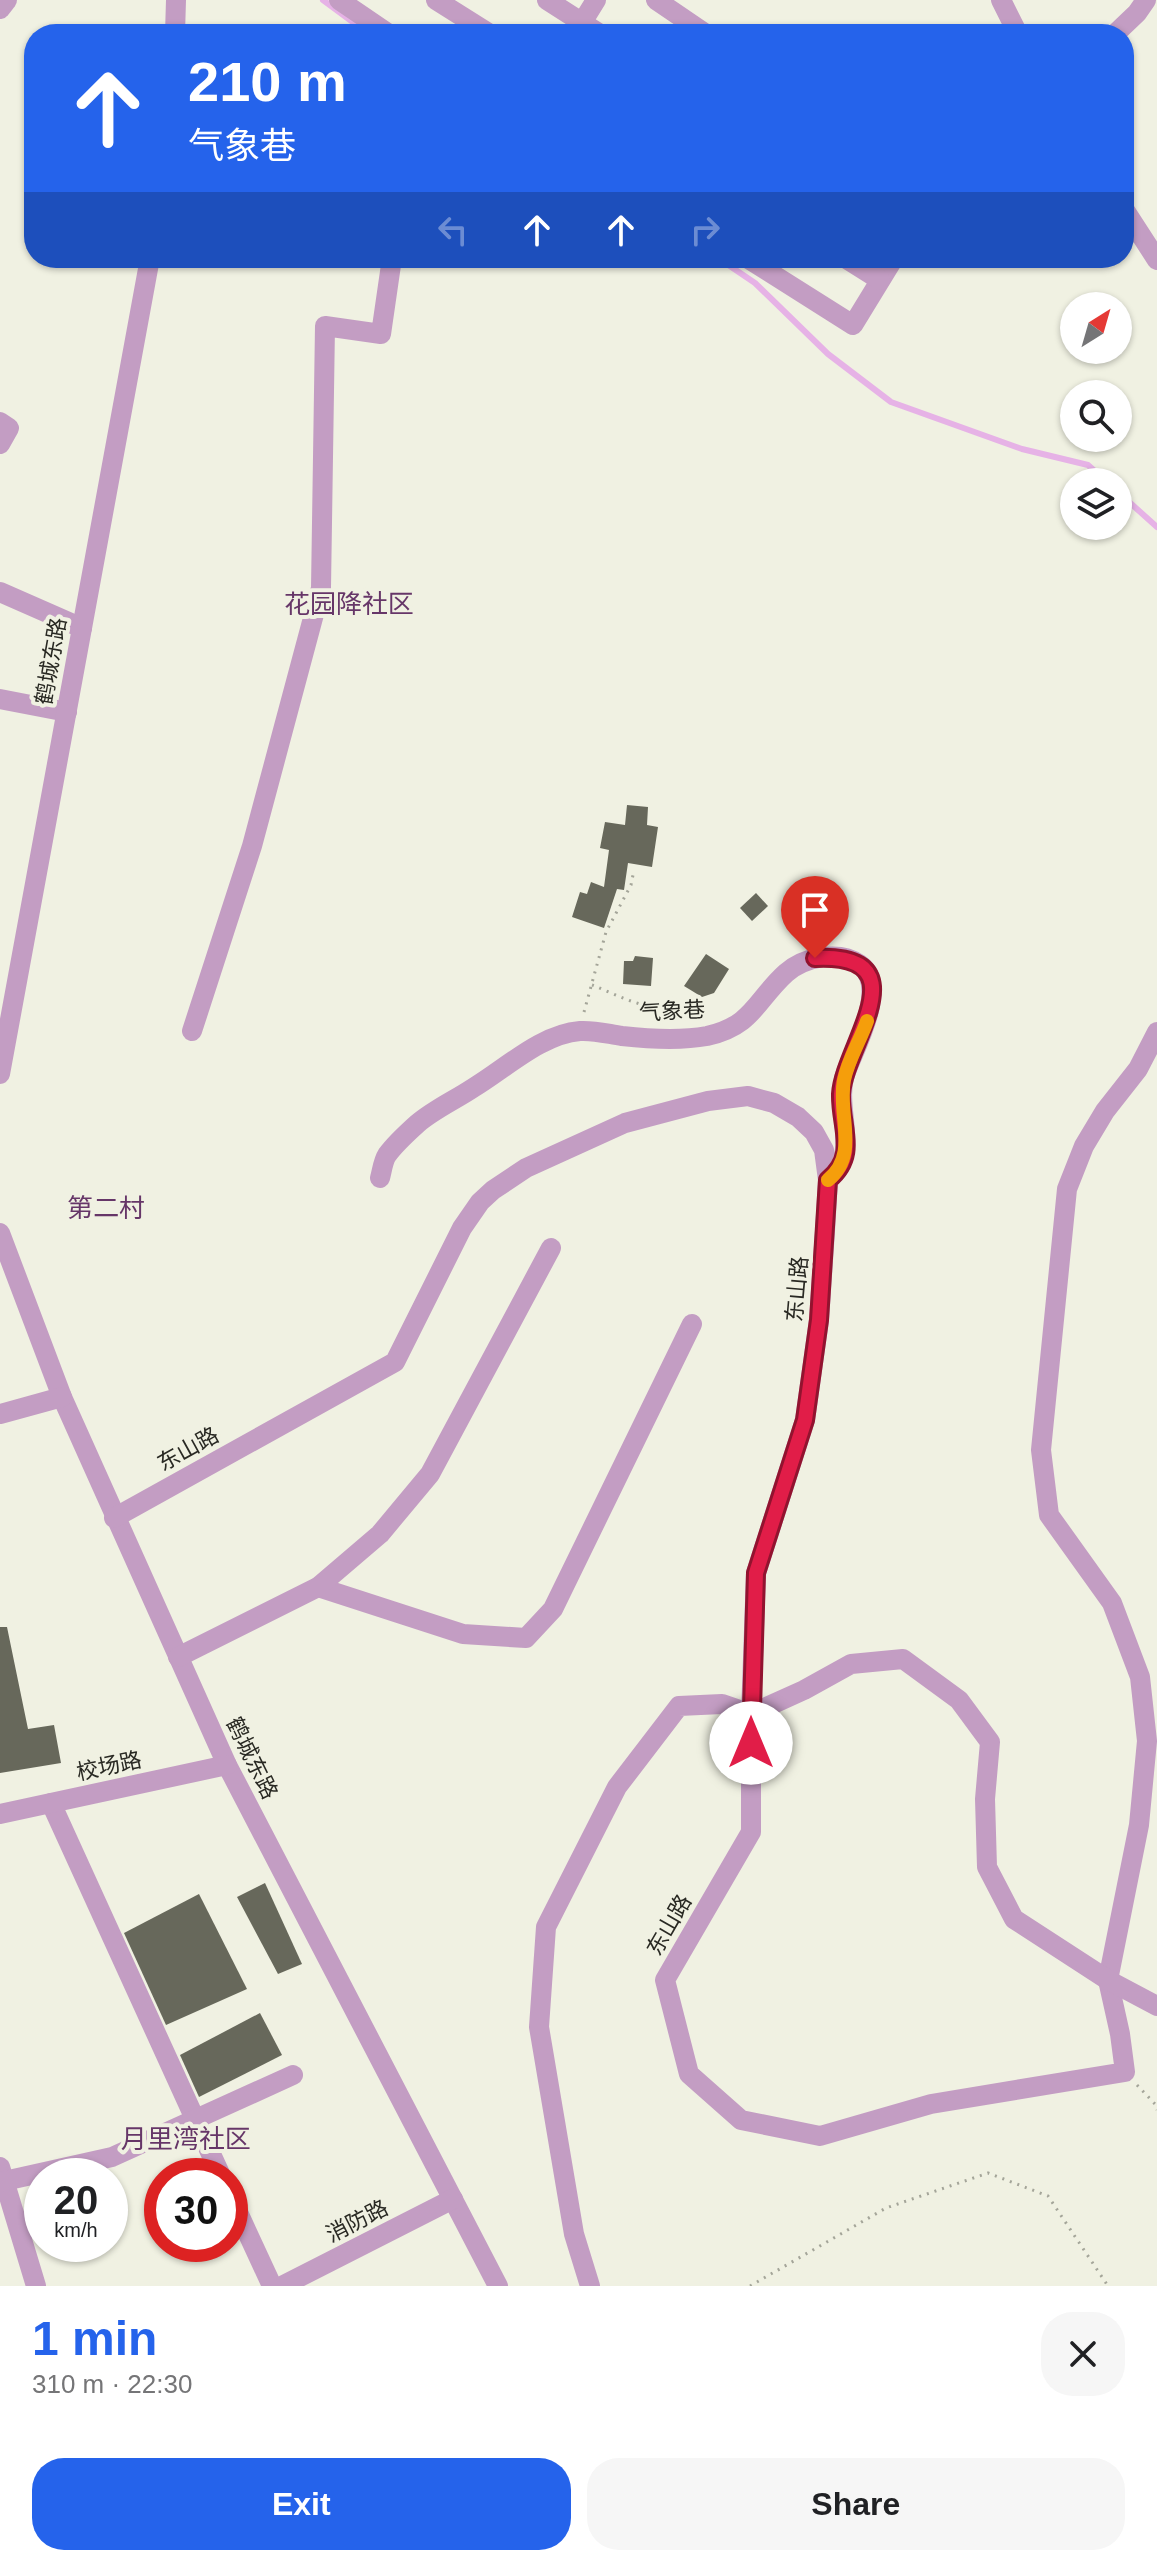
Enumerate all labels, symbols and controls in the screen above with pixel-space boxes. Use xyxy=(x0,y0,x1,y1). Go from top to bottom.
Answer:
text: 210 m xyxy=(188,50,347,113)
icon: ahead xyxy=(56,56,160,160)
text: 气象巷 xyxy=(188,125,296,166)
icon: left xyxy=(431,208,475,252)
icon: ahead xyxy=(515,208,559,252)
icon: ahead xyxy=(599,208,643,252)
icon: right xyxy=(683,208,727,252)
north arrow xyxy=(1060,292,1132,364)
map controls xyxy=(1060,292,1132,540)
button: search xyxy=(1060,380,1132,452)
button: layers xyxy=(1060,468,1132,540)
district label: 花园降社区 xyxy=(284,589,414,619)
street label: 鹤城东路 xyxy=(31,615,71,707)
pin xyxy=(781,876,849,958)
icon: arrive xyxy=(793,888,837,932)
street label: 气象巷 xyxy=(638,997,706,1025)
district label: 第二村 xyxy=(67,1193,145,1223)
street label: 东山路 xyxy=(782,1255,812,1323)
street label: 东山路 xyxy=(153,1422,223,1476)
position arrow xyxy=(709,1701,793,1785)
street label: 鹤城东路 xyxy=(221,1713,283,1803)
street label: 校场路 xyxy=(74,1747,144,1785)
street label: 东山路 xyxy=(642,1890,696,1960)
district label: 月里湾社区 xyxy=(121,2124,251,2154)
speed limit sign: 30 xyxy=(144,2158,248,2262)
text: 20 xyxy=(54,2178,98,2222)
street label: 消防路 xyxy=(322,2195,392,2247)
text: km/h xyxy=(54,2219,98,2241)
text: 1 min xyxy=(32,2312,157,2365)
button: close xyxy=(1041,2312,1125,2396)
text: 310 m · 22:30 xyxy=(32,2369,192,2399)
button: Exit xyxy=(32,2458,571,2550)
button: Share xyxy=(587,2458,1125,2550)

